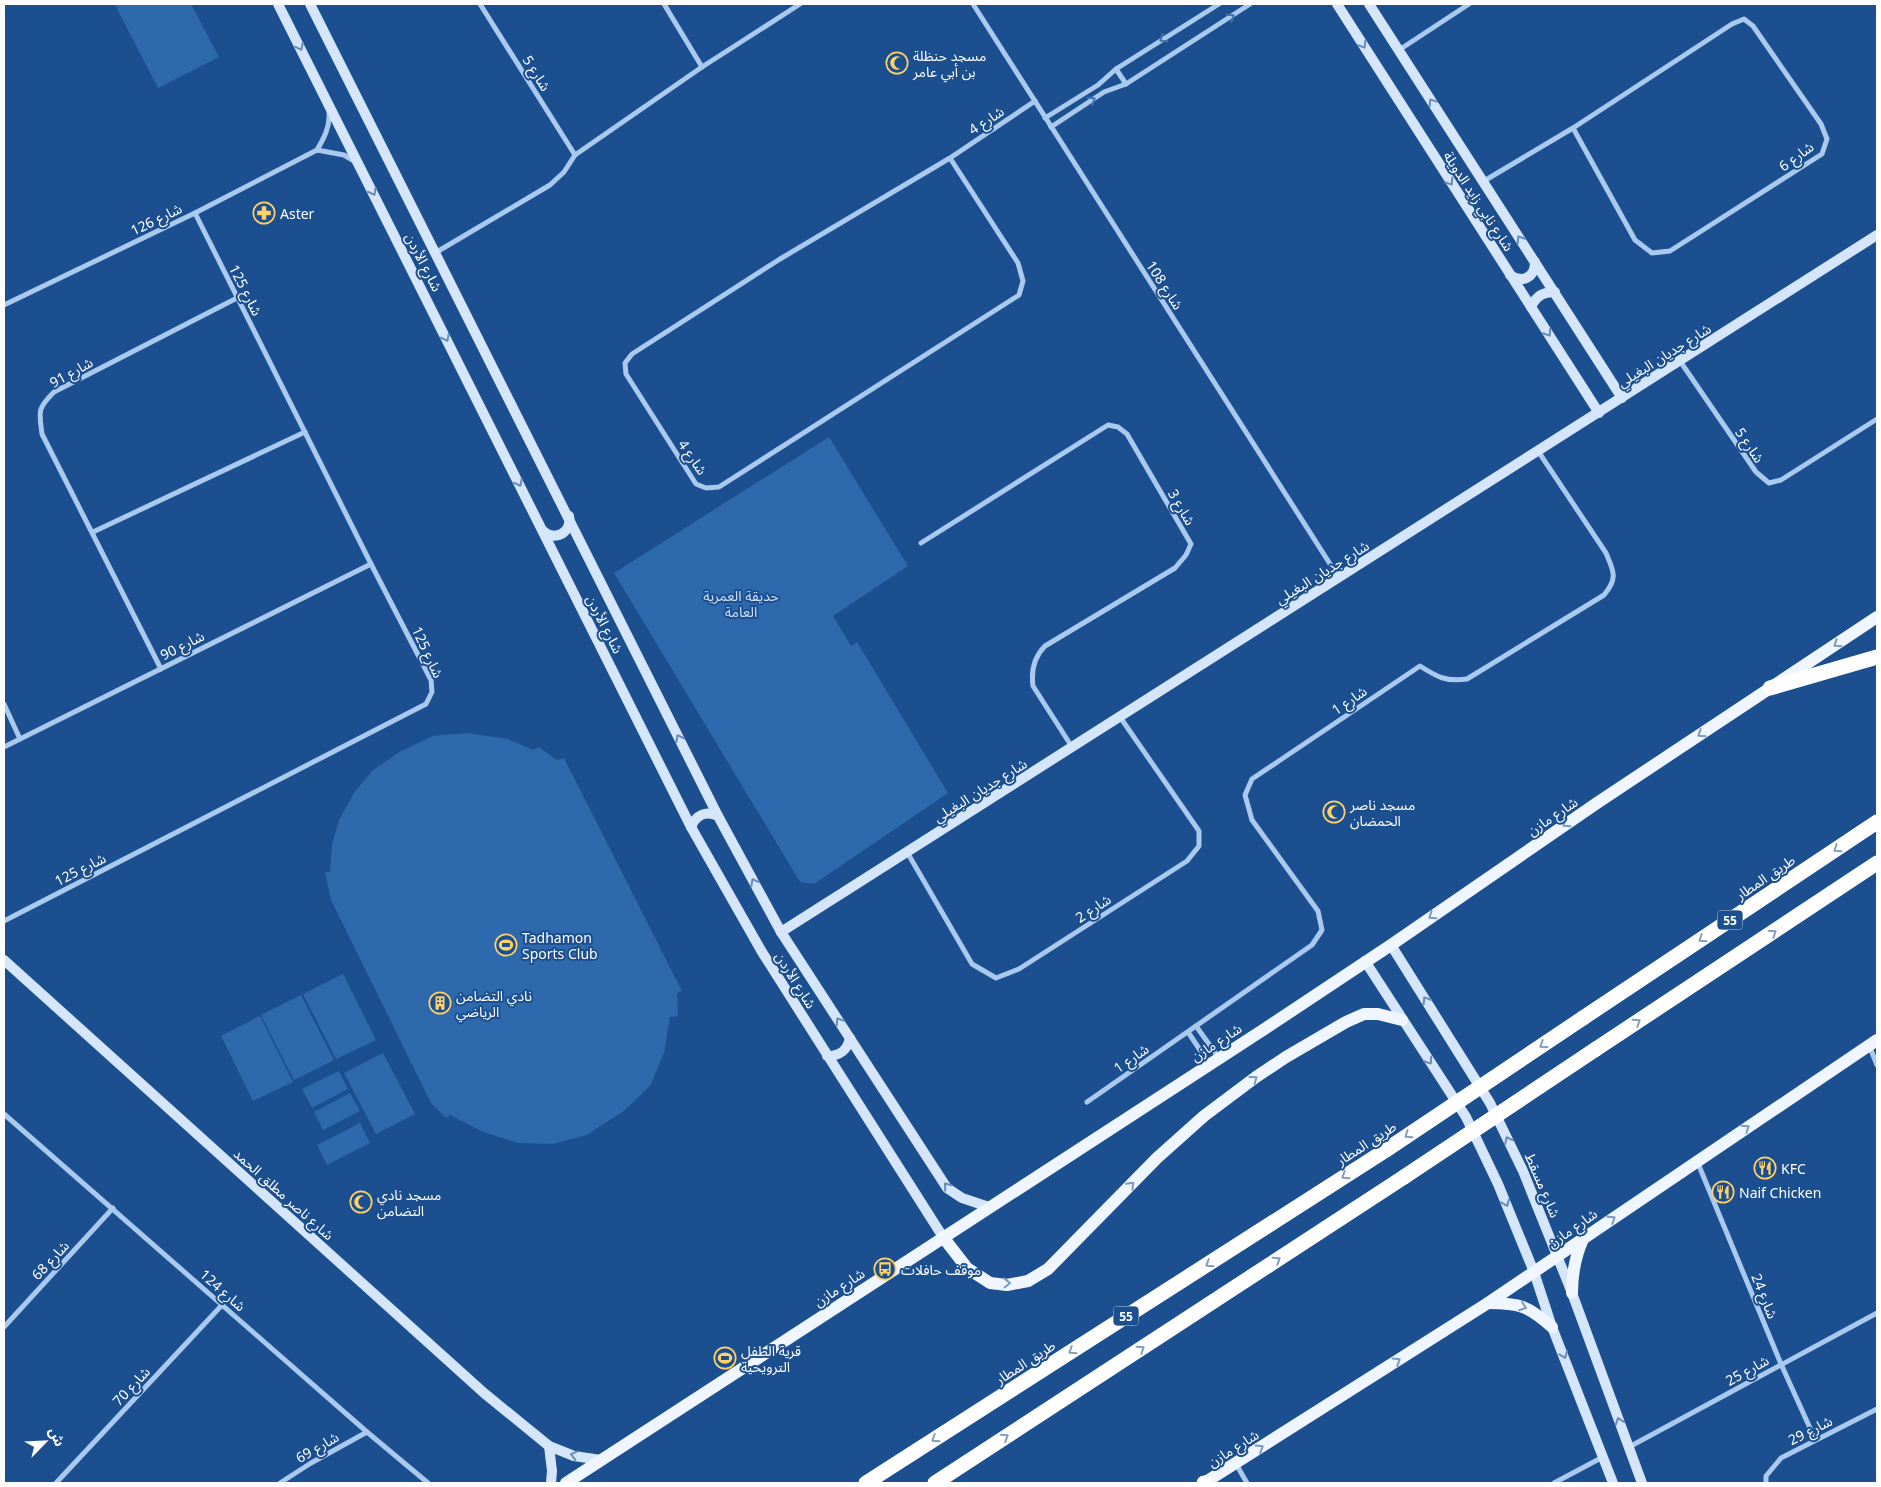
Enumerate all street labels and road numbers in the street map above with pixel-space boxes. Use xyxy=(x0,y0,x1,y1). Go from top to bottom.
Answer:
street label: شارع 5 xyxy=(517,51,555,96)
street label: شارع 4 xyxy=(964,101,1009,140)
street label: شارع 6 xyxy=(1775,137,1819,177)
street label: شارع نابي زايد الدويلة xyxy=(1438,147,1518,256)
street label: شارع 126 xyxy=(127,198,186,241)
street label: شارع الأردن xyxy=(399,229,447,295)
street label: شارع 108 xyxy=(1140,257,1188,314)
street label: شارع 125 xyxy=(223,261,267,320)
street label: شارع جديان البغيلي xyxy=(1614,319,1716,393)
street label: شارع 91 xyxy=(46,352,97,393)
street label: شارع 5 xyxy=(1730,424,1769,468)
street label: شارع 4 xyxy=(673,436,712,480)
street label: شارع 3 xyxy=(1162,485,1200,530)
street label: شارع جديان البغيلي xyxy=(1272,536,1374,610)
street label: شارع الأردن xyxy=(580,591,628,657)
street label: شارع 125 xyxy=(406,623,448,682)
street label: شارع 90 xyxy=(157,626,208,666)
street label: شارع 1 xyxy=(1328,681,1372,720)
street label: شارع جديان البغيلي xyxy=(930,754,1032,828)
street label: شارع مازن xyxy=(1523,792,1582,841)
street label: شارع 125 xyxy=(51,848,110,892)
street label: طريق المطار xyxy=(1731,850,1799,905)
street label: شارع 2 xyxy=(1071,889,1116,928)
road number: 55 xyxy=(1718,910,1742,930)
street label: شارع الأردن xyxy=(769,948,821,1013)
street label: شارع مازن xyxy=(1187,1018,1246,1067)
street label: شارع 1 xyxy=(1110,1039,1154,1079)
street label: طريق المطار xyxy=(1331,1117,1400,1171)
street label: شارع ناصر مطلق الحمد xyxy=(229,1144,338,1246)
street label: شارع مسقط xyxy=(1519,1150,1565,1221)
street label: شارع مازن xyxy=(1543,1204,1602,1254)
street label: شارع 68 xyxy=(27,1236,74,1285)
street label: شارع مازن xyxy=(810,1263,869,1312)
street label: شارع 124 xyxy=(195,1265,250,1317)
street label: شارع 24 xyxy=(1746,1271,1783,1322)
road number: 55 xyxy=(1114,1306,1138,1325)
street label: طريق المطار xyxy=(990,1336,1059,1390)
street label: شارع 25 xyxy=(1722,1350,1773,1391)
street label: شارع 70 xyxy=(108,1362,155,1411)
street label: شارع 29 xyxy=(1785,1411,1836,1451)
street label: شارع مازن xyxy=(1204,1425,1263,1473)
street label: شارع 69 xyxy=(292,1427,343,1469)

